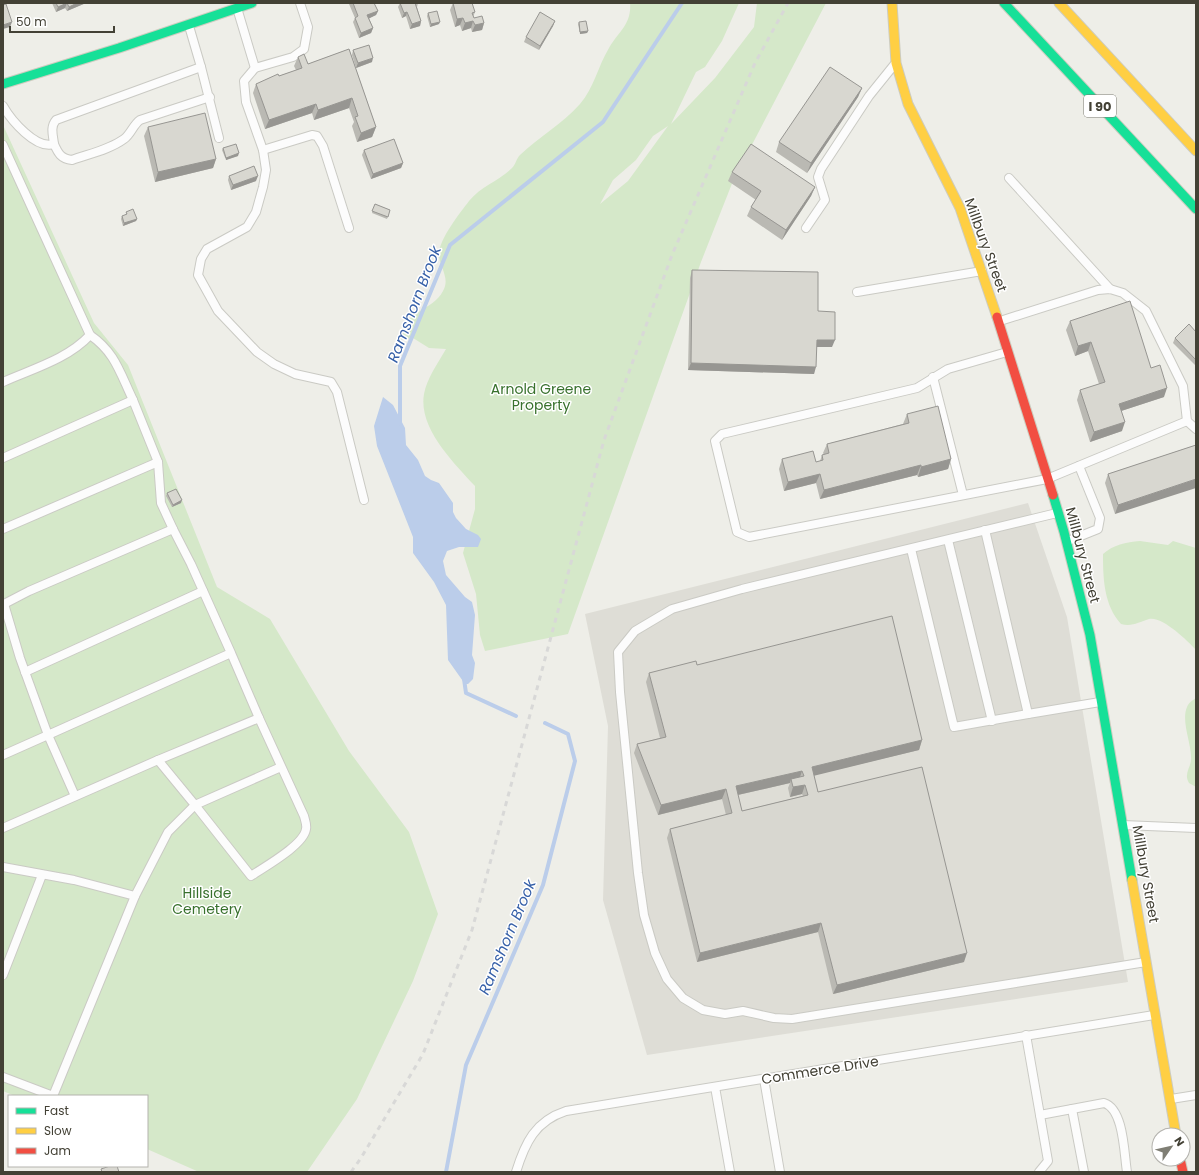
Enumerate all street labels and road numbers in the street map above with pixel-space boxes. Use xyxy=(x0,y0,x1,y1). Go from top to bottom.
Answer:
road number: I 90 xyxy=(1084,95,1116,117)
street label: Millbury Street xyxy=(960,195,1012,295)
street label: Millbury Street xyxy=(1061,505,1105,605)
street label: Millbury Street xyxy=(1128,824,1164,924)
street label: Commerce Drive xyxy=(760,1051,880,1089)

